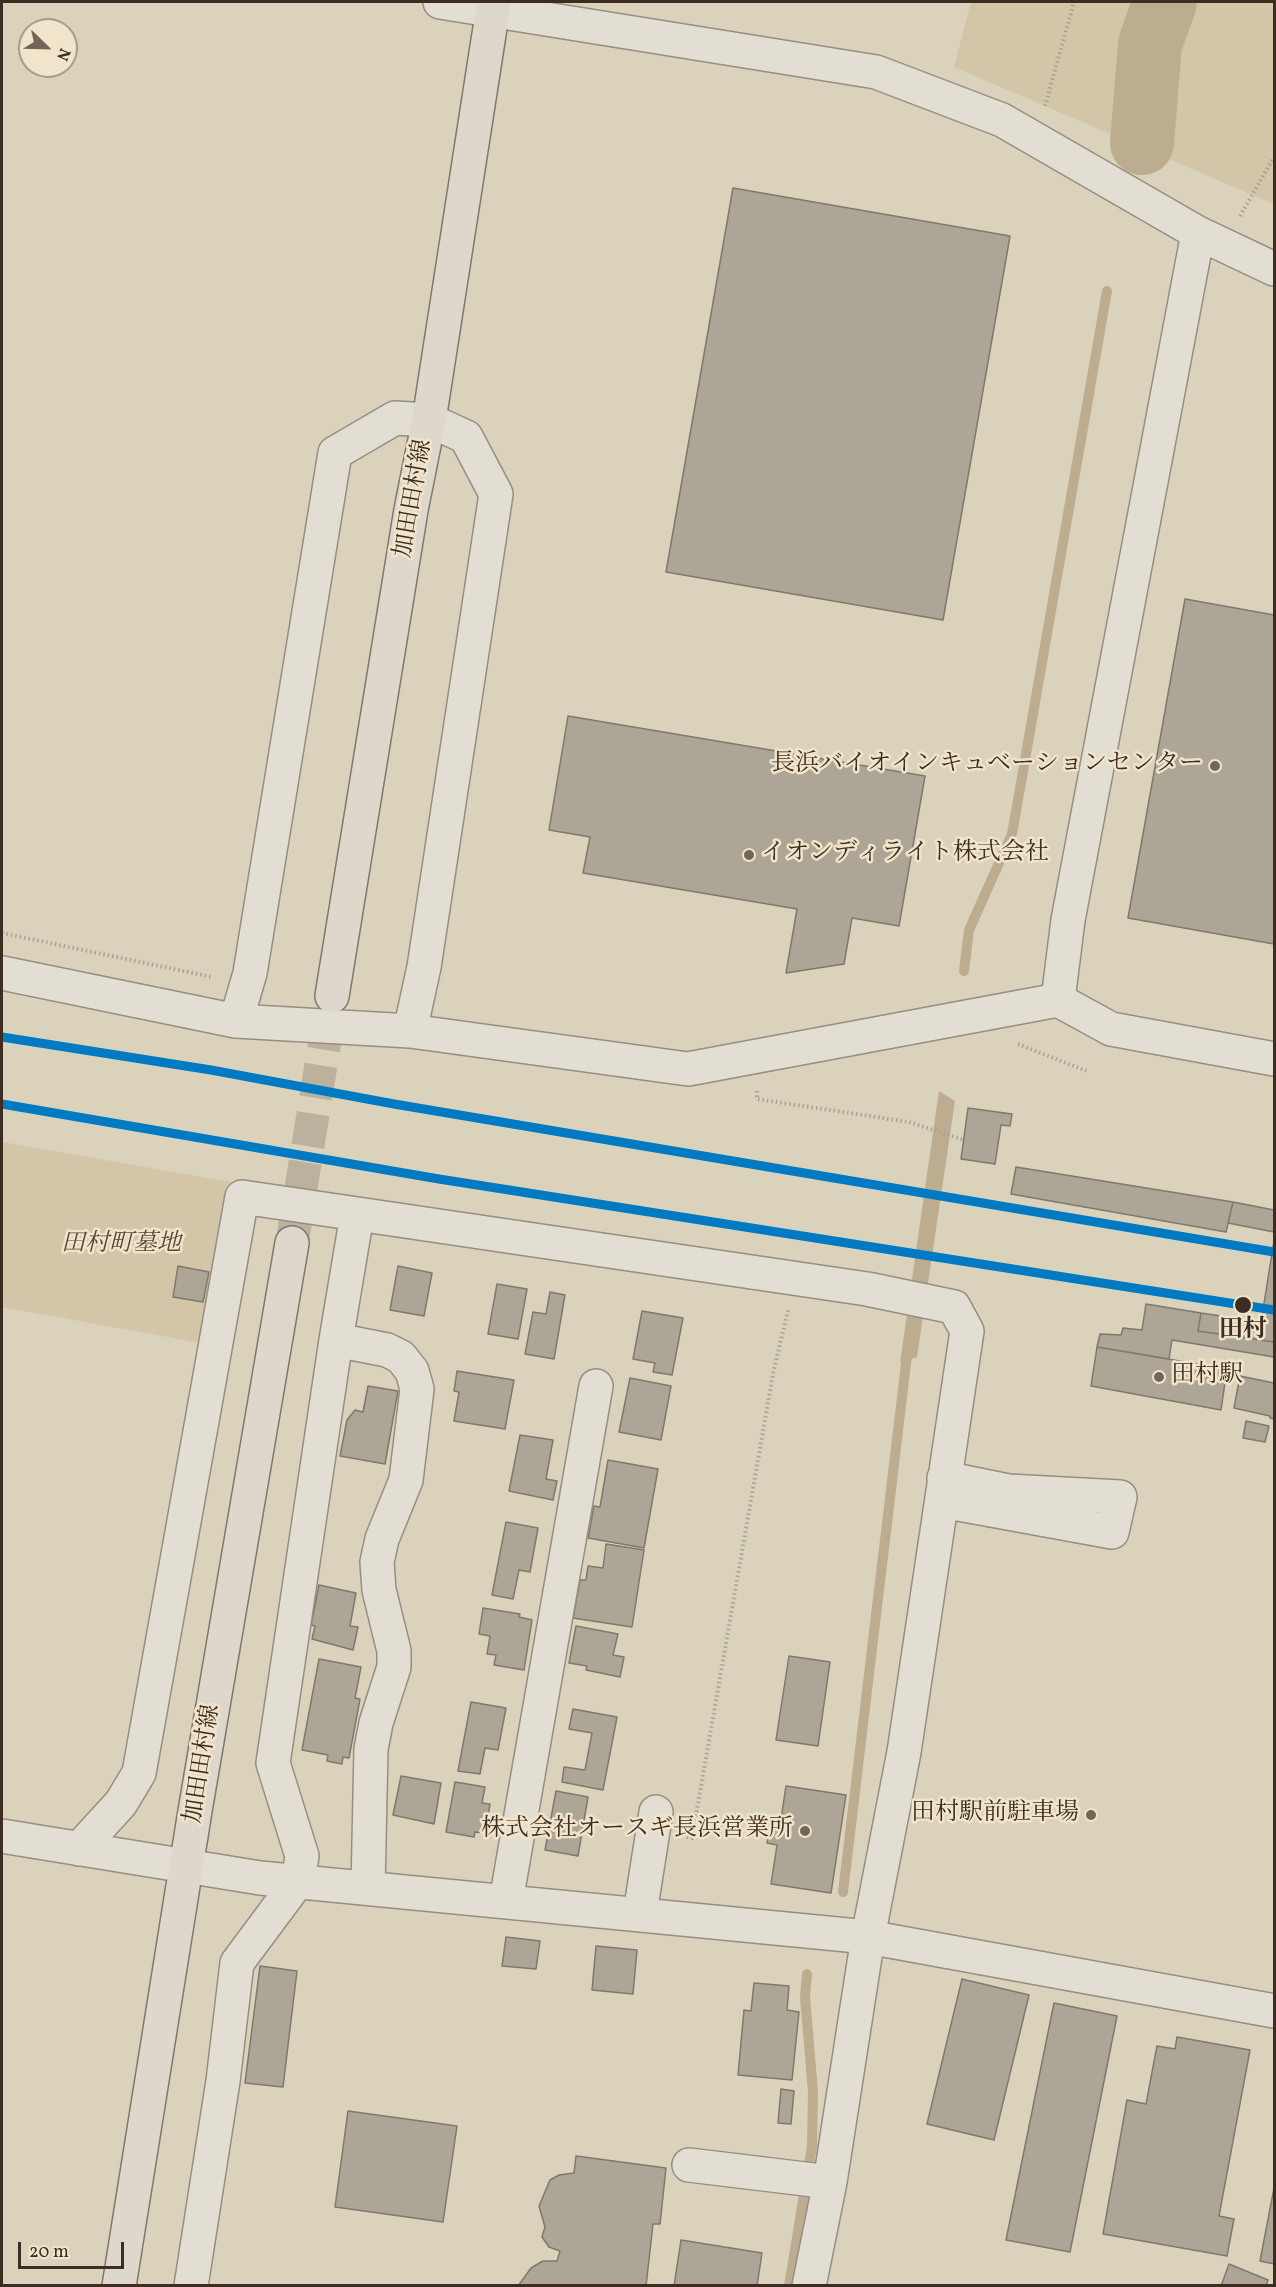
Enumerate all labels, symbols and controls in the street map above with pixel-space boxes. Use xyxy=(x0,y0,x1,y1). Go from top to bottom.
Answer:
north arrow xyxy=(18,18,78,78)
text: N xyxy=(50,45,75,64)
street label: 加田田村線 xyxy=(390,437,440,561)
place label: 長浜バイオインキュベーションセンター xyxy=(771,752,1203,780)
marker: 長浜バイオインキュベーションセンター xyxy=(1208,759,1222,773)
place label: イオンディライト株式会社 xyxy=(761,841,1049,869)
marker: イオンディライト株式会社 xyxy=(742,848,756,862)
park label: 田村町墓地 xyxy=(61,1232,181,1260)
marker: 田村 xyxy=(1233,1295,1253,1315)
place label: 田村 xyxy=(1219,1318,1267,1346)
place label: 田村駅 xyxy=(1171,1363,1243,1391)
marker: 田村駅 xyxy=(1152,1370,1166,1384)
street label: 加田田村線 xyxy=(180,1702,228,1826)
place label: 田村駅前駐車場 xyxy=(911,1801,1079,1829)
marker: 田村駅前駐車場 xyxy=(1084,1808,1098,1822)
place label: 株式会社オースギ長浜営業所 xyxy=(481,1817,793,1845)
marker: 株式会社オースギ長浜営業所 xyxy=(798,1824,812,1838)
scale bar xyxy=(21,2230,128,2268)
text: 20 m xyxy=(29,2240,69,2265)

